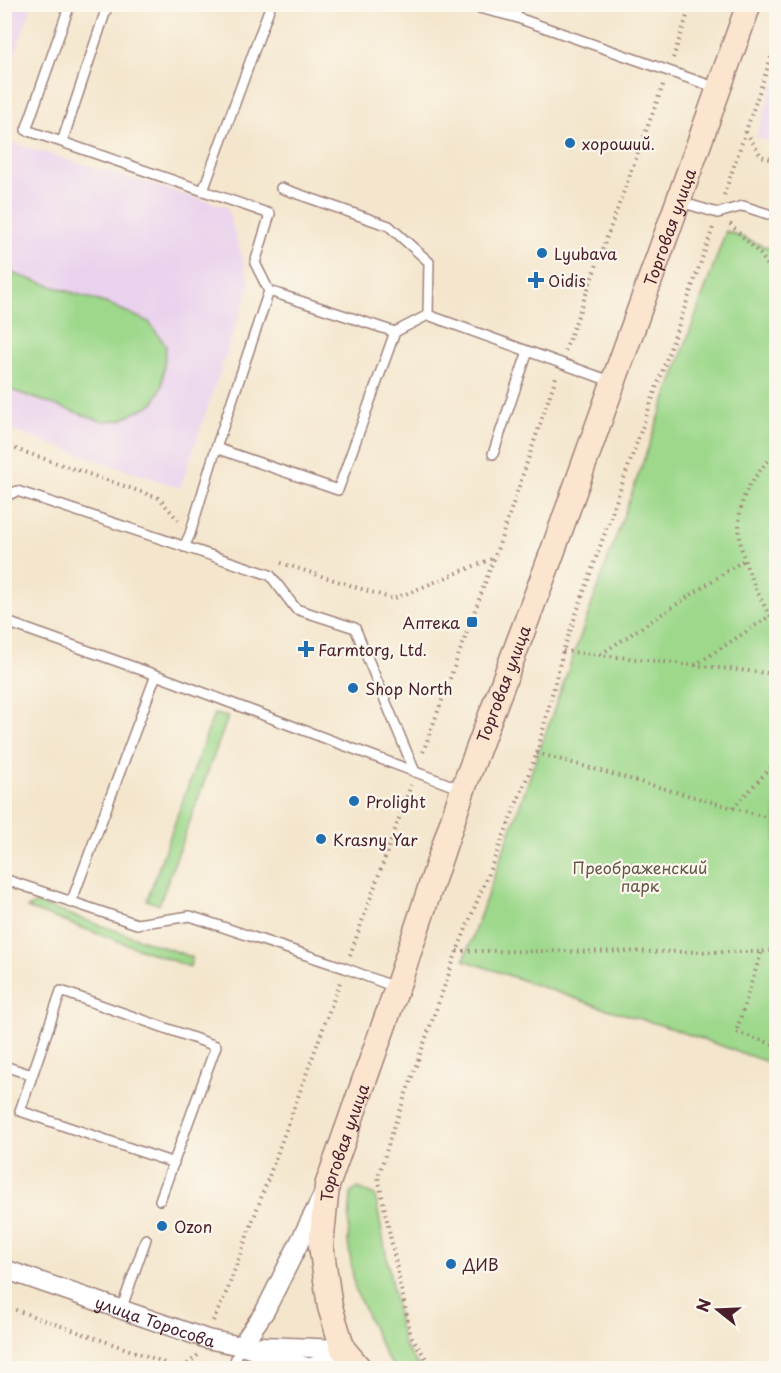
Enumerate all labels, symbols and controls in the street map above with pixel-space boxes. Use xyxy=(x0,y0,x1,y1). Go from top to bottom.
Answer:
place label: хороший. xyxy=(582,131,655,155)
marker: хороший. xyxy=(563,136,577,150)
street label: Торговая улица xyxy=(637,165,701,289)
place label: Lyubava xyxy=(554,241,617,265)
marker: Lyubava xyxy=(535,246,549,260)
place label: Oidis xyxy=(548,268,586,292)
marker: Oidis xyxy=(529,273,543,287)
place label: Аптека xyxy=(403,610,460,634)
marker: Аптека xyxy=(465,615,479,629)
street label: Торговая улица xyxy=(470,622,536,746)
place label: Farmtorg, Ltd. xyxy=(318,637,427,661)
marker: Farmtorg, Ltd. xyxy=(299,642,313,656)
place label: Shop North xyxy=(365,676,453,700)
marker: Shop North xyxy=(346,681,360,695)
place label: Prolight xyxy=(366,789,426,813)
marker: Prolight xyxy=(347,794,361,808)
place label: Krasny Yar xyxy=(333,827,418,851)
marker: Krasny Yar xyxy=(314,832,328,846)
park label: Преображенский парк xyxy=(572,855,708,897)
street label: Торговая улица xyxy=(313,1080,374,1203)
place label: Ozon xyxy=(174,1214,212,1238)
marker: Ozon xyxy=(155,1219,169,1233)
place label: ДИВ xyxy=(462,1252,499,1276)
marker: ДИВ xyxy=(444,1257,458,1271)
north arrow xyxy=(688,1280,748,1340)
street label: улица Торосова xyxy=(92,1289,217,1352)
text: N xyxy=(689,1295,716,1315)

